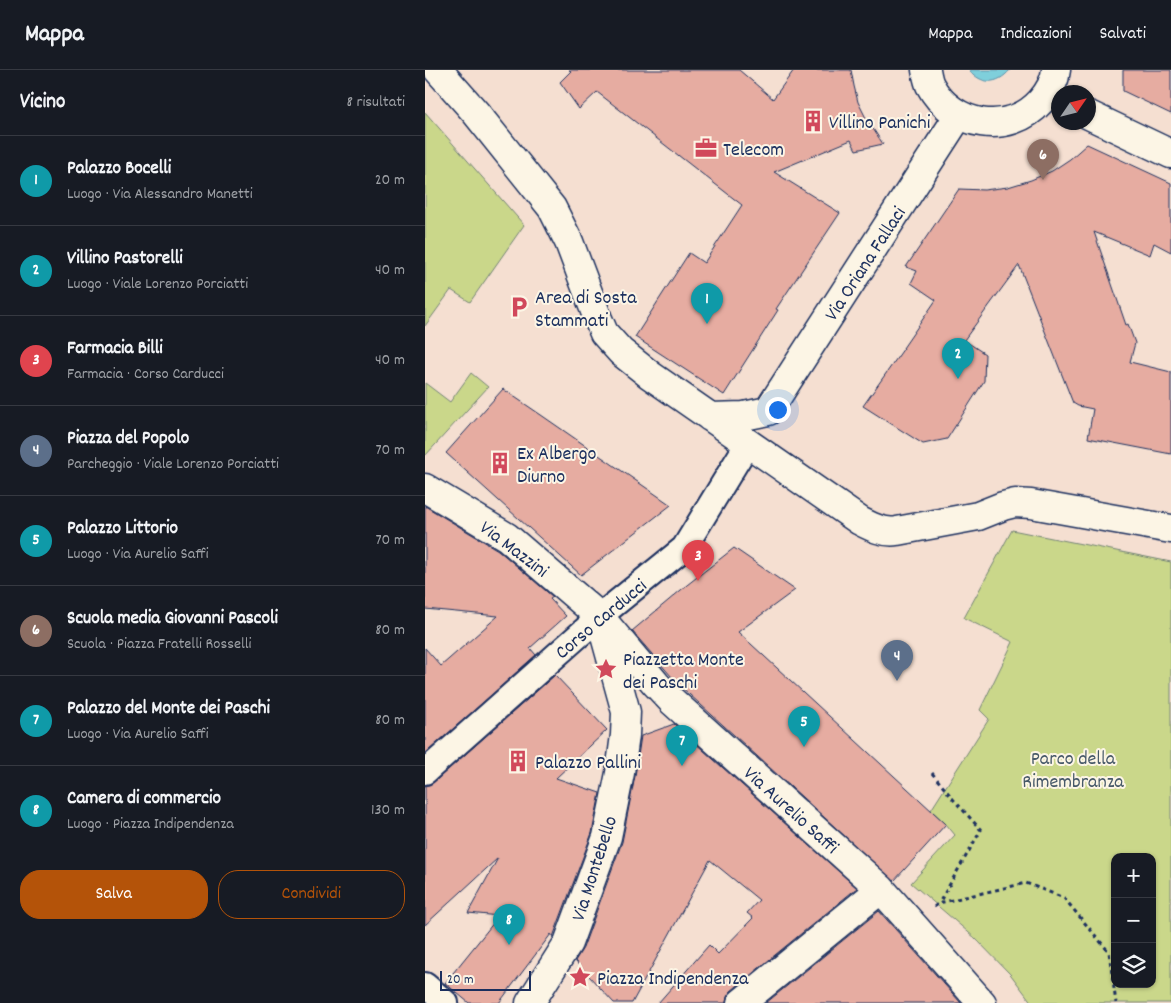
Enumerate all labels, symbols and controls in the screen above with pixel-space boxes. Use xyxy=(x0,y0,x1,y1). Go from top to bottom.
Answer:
text: Mappa xyxy=(25,18,84,52)
text: Mappa xyxy=(928,22,972,47)
text: Indicazioni xyxy=(1000,22,1071,47)
text: Salvati xyxy=(1099,22,1146,47)
north arrow xyxy=(1051,85,1096,130)
text: Vicino xyxy=(20,88,65,118)
text: 8 risultati xyxy=(346,91,405,114)
building icon: Villino Panichi xyxy=(800,108,826,134)
place label: Villino Panichi xyxy=(829,110,931,138)
office icon: Telecom xyxy=(693,135,719,161)
place label: Telecom xyxy=(723,137,784,165)
pin: 6 xyxy=(1027,139,1059,180)
text: Palazzo Bocelli xyxy=(67,156,171,183)
text: 1 xyxy=(34,169,38,192)
text: 20 m xyxy=(375,169,405,192)
text: Luogo · Via Alessandro Manetti xyxy=(67,183,253,206)
street label: Via Oriana Fallaci xyxy=(819,202,914,327)
text: Villino Pastorelli xyxy=(67,246,183,273)
text: 2 xyxy=(33,259,40,282)
text: 40 m xyxy=(375,259,405,282)
text: Luogo · Viale Lorenzo Porciatti xyxy=(67,273,248,296)
pin: 1 xyxy=(691,283,723,324)
place label: Area di Sosta Stammati xyxy=(535,285,637,336)
parking icon: Area di Sosta Stammati xyxy=(506,294,532,320)
text: Farmacia Billi xyxy=(67,336,163,363)
pin: 2 xyxy=(942,338,974,379)
text: 3 xyxy=(32,349,40,372)
text: 40 m xyxy=(375,349,405,372)
text: Farmacia · Corso Carducci xyxy=(67,363,224,386)
your location xyxy=(765,397,791,423)
text: Piazza del Popolo xyxy=(67,426,189,453)
text: 4 xyxy=(33,439,39,462)
text: 70 m xyxy=(375,439,405,462)
place label: Ex Albergo Diurno xyxy=(517,441,596,492)
building icon: Ex Albergo Diurno xyxy=(487,450,513,476)
text: Parcheggio · Viale Lorenzo Porciatti xyxy=(67,453,279,476)
street label: Via Mazzini xyxy=(473,515,554,586)
text: Palazzo Littorio xyxy=(67,516,178,543)
text: 5 xyxy=(32,529,40,552)
text: 70 m xyxy=(375,529,405,552)
pin: 3 xyxy=(682,540,714,581)
text: Luogo · Via Aurelio Saffi xyxy=(67,543,208,566)
street label: Corso Carducci xyxy=(550,573,654,667)
text: Scuola media Giovanni Pascoli xyxy=(67,606,278,633)
text: 6 xyxy=(32,619,40,642)
text: 80 m xyxy=(375,619,405,642)
text: Scuola · Piazza Fratelli Rosselli xyxy=(67,633,252,656)
pin: 4 xyxy=(881,640,913,681)
place label: Piazzetta Monte dei Paschi xyxy=(623,647,744,698)
place icon: Piazzetta Monte dei Paschi xyxy=(593,656,619,682)
text: Palazzo del Monte dei Paschi xyxy=(67,696,270,723)
pin: 5 xyxy=(788,706,820,747)
text: 7 xyxy=(33,709,39,732)
text: 80 m xyxy=(375,709,405,732)
text: Luogo · Via Aurelio Saffi xyxy=(67,723,208,746)
pin: 7 xyxy=(666,725,698,766)
park label: Parco della Rimembranza xyxy=(1022,746,1124,797)
building icon: Palazzo Pallini xyxy=(505,748,531,774)
place label: Palazzo Pallini xyxy=(535,750,641,778)
street label: Via Aurelio Saffi xyxy=(736,761,844,862)
text: Camera di commercio xyxy=(67,786,221,813)
text: 8 xyxy=(33,799,39,822)
text: 130 m xyxy=(371,799,405,822)
text: Luogo · Piazza Indipendenza xyxy=(67,813,234,836)
street label: Via Montebello xyxy=(566,813,626,925)
map controls xyxy=(1111,853,1156,988)
button: + xyxy=(1111,853,1156,898)
button: Salva xyxy=(20,870,208,919)
button: Condividi xyxy=(218,870,405,919)
button: − xyxy=(1111,898,1156,943)
pin: 8 xyxy=(493,904,525,945)
button: layers xyxy=(1111,943,1156,988)
place icon: Piazza Indipendenza xyxy=(567,964,593,990)
place label: Piazza Indipendenza xyxy=(597,966,749,994)
scale bar xyxy=(440,968,531,991)
text: 20 m xyxy=(447,970,474,990)

